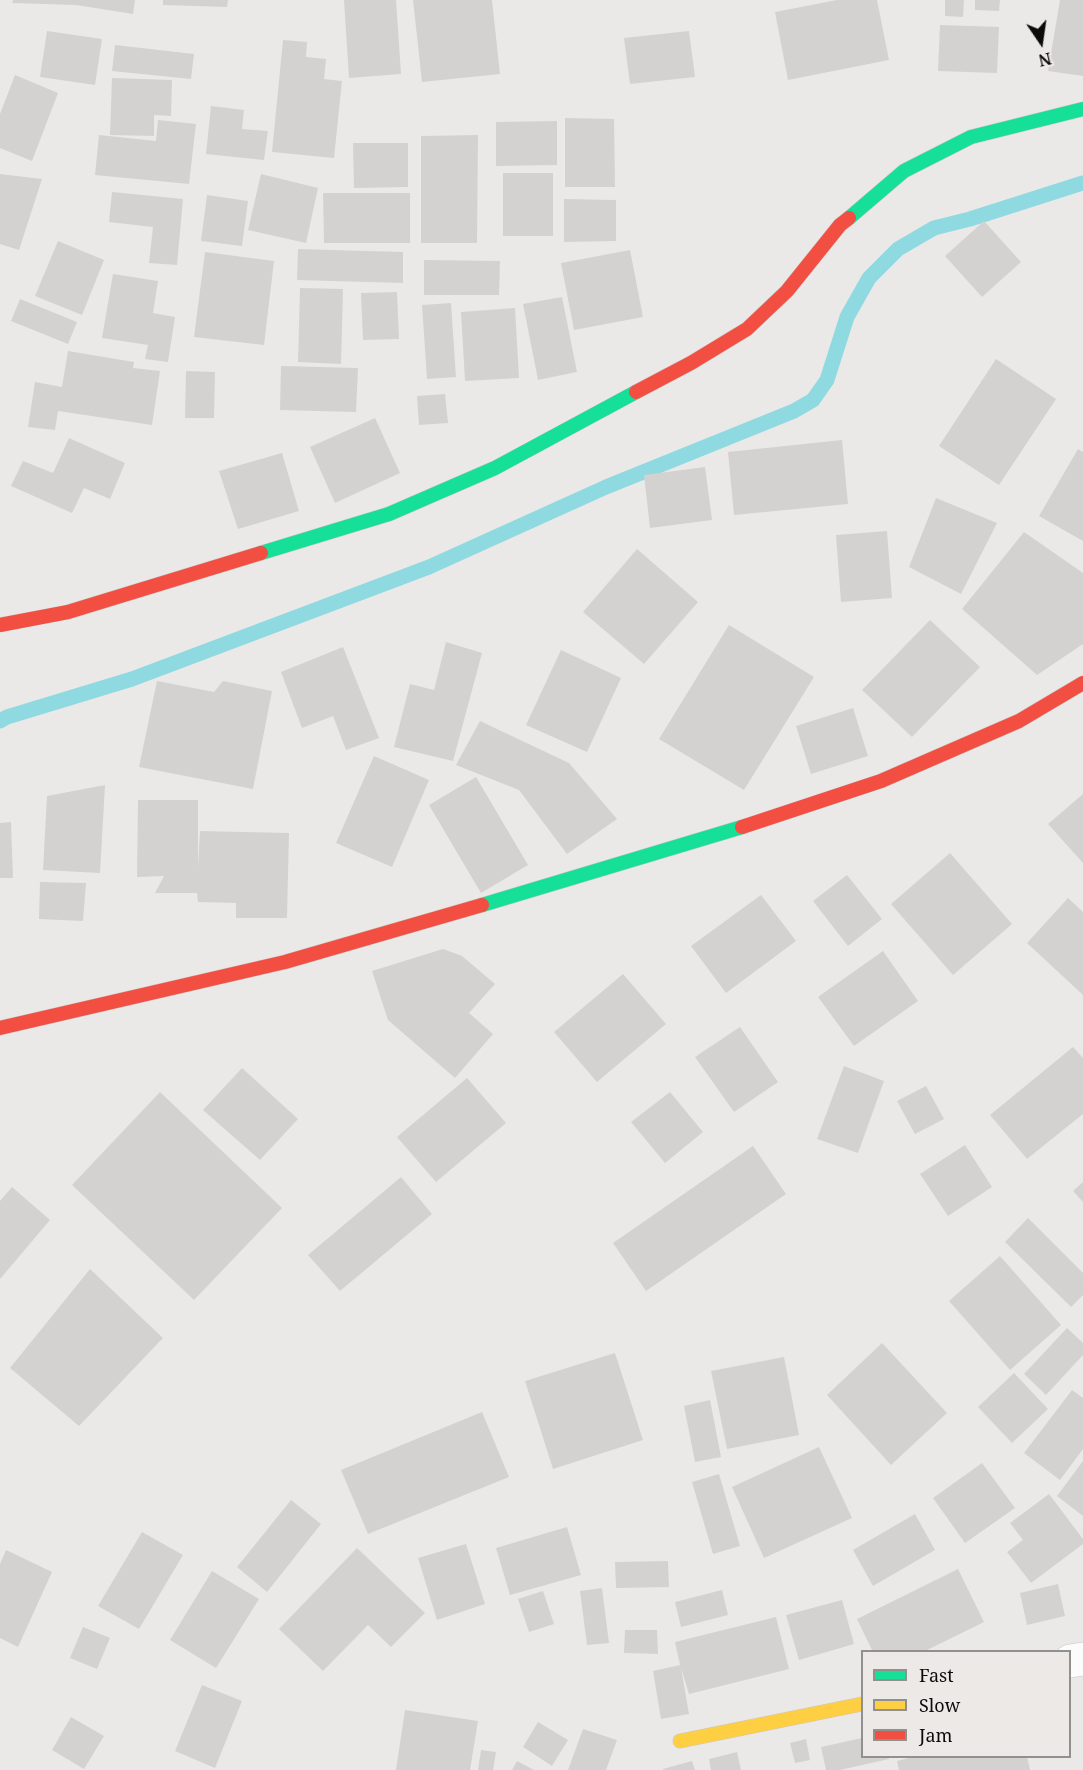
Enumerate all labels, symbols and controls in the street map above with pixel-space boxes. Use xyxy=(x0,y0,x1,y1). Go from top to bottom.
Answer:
north arrow xyxy=(1011,12,1071,72)
text: N xyxy=(1036,47,1054,72)
legend xyxy=(861,1650,1071,1758)
text: Fast xyxy=(919,1663,954,1687)
text: Slow xyxy=(919,1693,960,1717)
text: Jam xyxy=(919,1723,953,1747)

